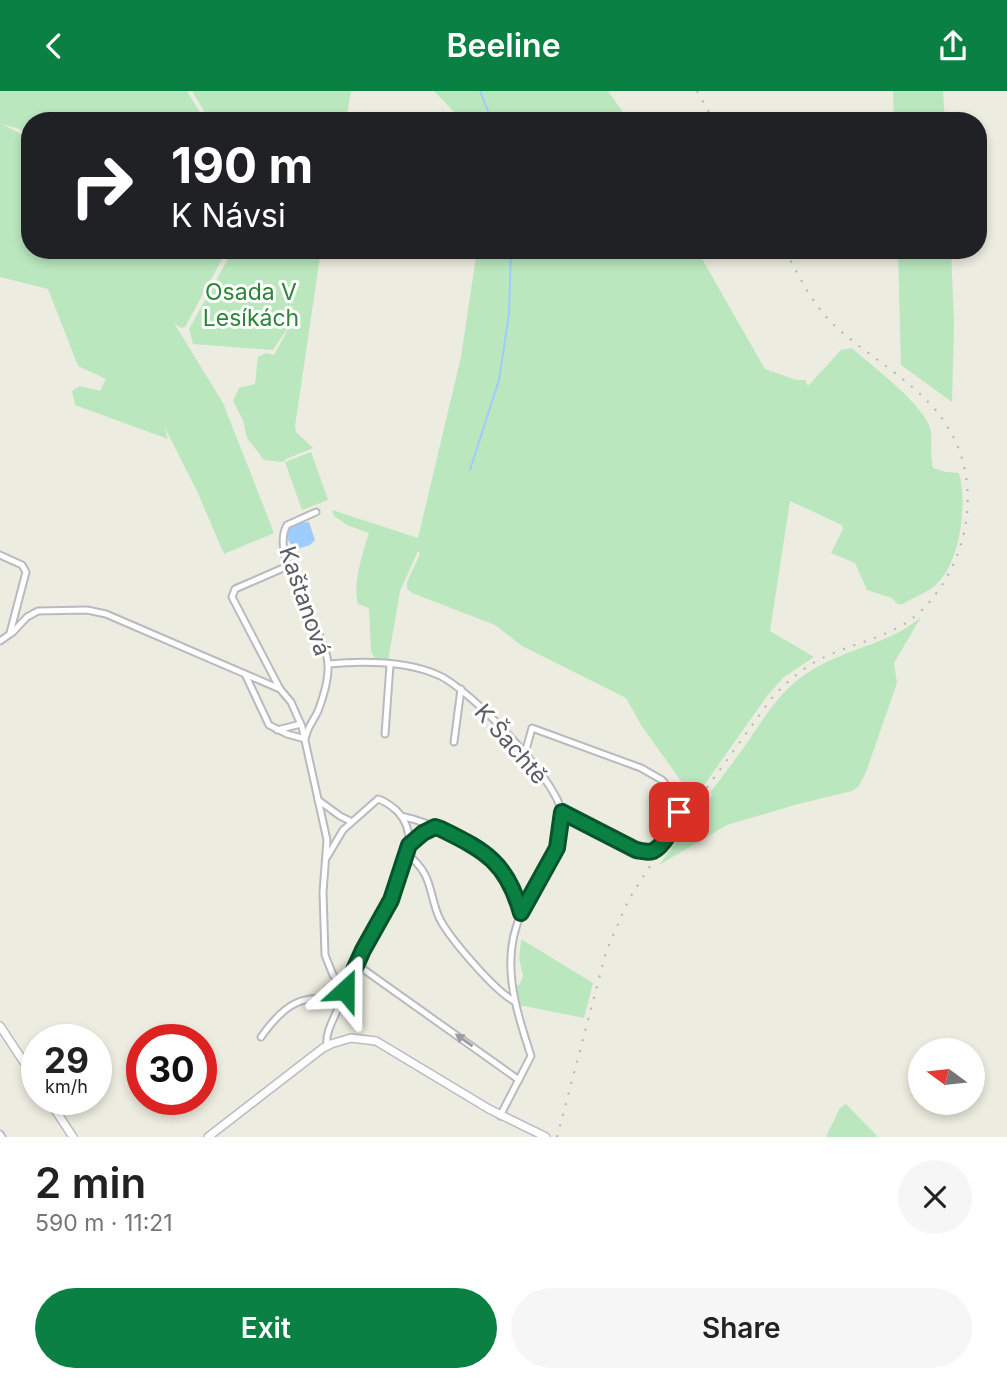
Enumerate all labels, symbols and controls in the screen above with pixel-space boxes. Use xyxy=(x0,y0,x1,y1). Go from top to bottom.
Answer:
text: Beeline xyxy=(446,26,561,65)
icon: back xyxy=(35,27,73,65)
icon: share xyxy=(934,27,972,65)
text: 190 m xyxy=(171,136,313,195)
icon: right xyxy=(56,140,147,231)
text: K Návsi xyxy=(171,196,286,235)
park label: Osada V Lesíkách xyxy=(203,278,299,332)
street label: Kaštanová xyxy=(273,543,337,659)
street label: K Šachtě xyxy=(469,698,553,790)
pin xyxy=(649,782,709,842)
icon: arrive xyxy=(660,793,698,831)
position arrow xyxy=(308,953,382,1027)
speed limit sign: 30 xyxy=(126,1024,217,1115)
one-way arrow xyxy=(455,1034,473,1048)
north arrow xyxy=(908,1038,985,1115)
map controls xyxy=(908,1038,985,1115)
text: 29 xyxy=(44,1039,89,1081)
text: km/h xyxy=(45,1076,88,1097)
text: 2 min xyxy=(35,1157,146,1208)
button: close xyxy=(898,1160,972,1234)
text: 590 m · 11:21 xyxy=(35,1209,173,1237)
button: Exit xyxy=(35,1288,497,1368)
button: Share xyxy=(511,1288,972,1368)

